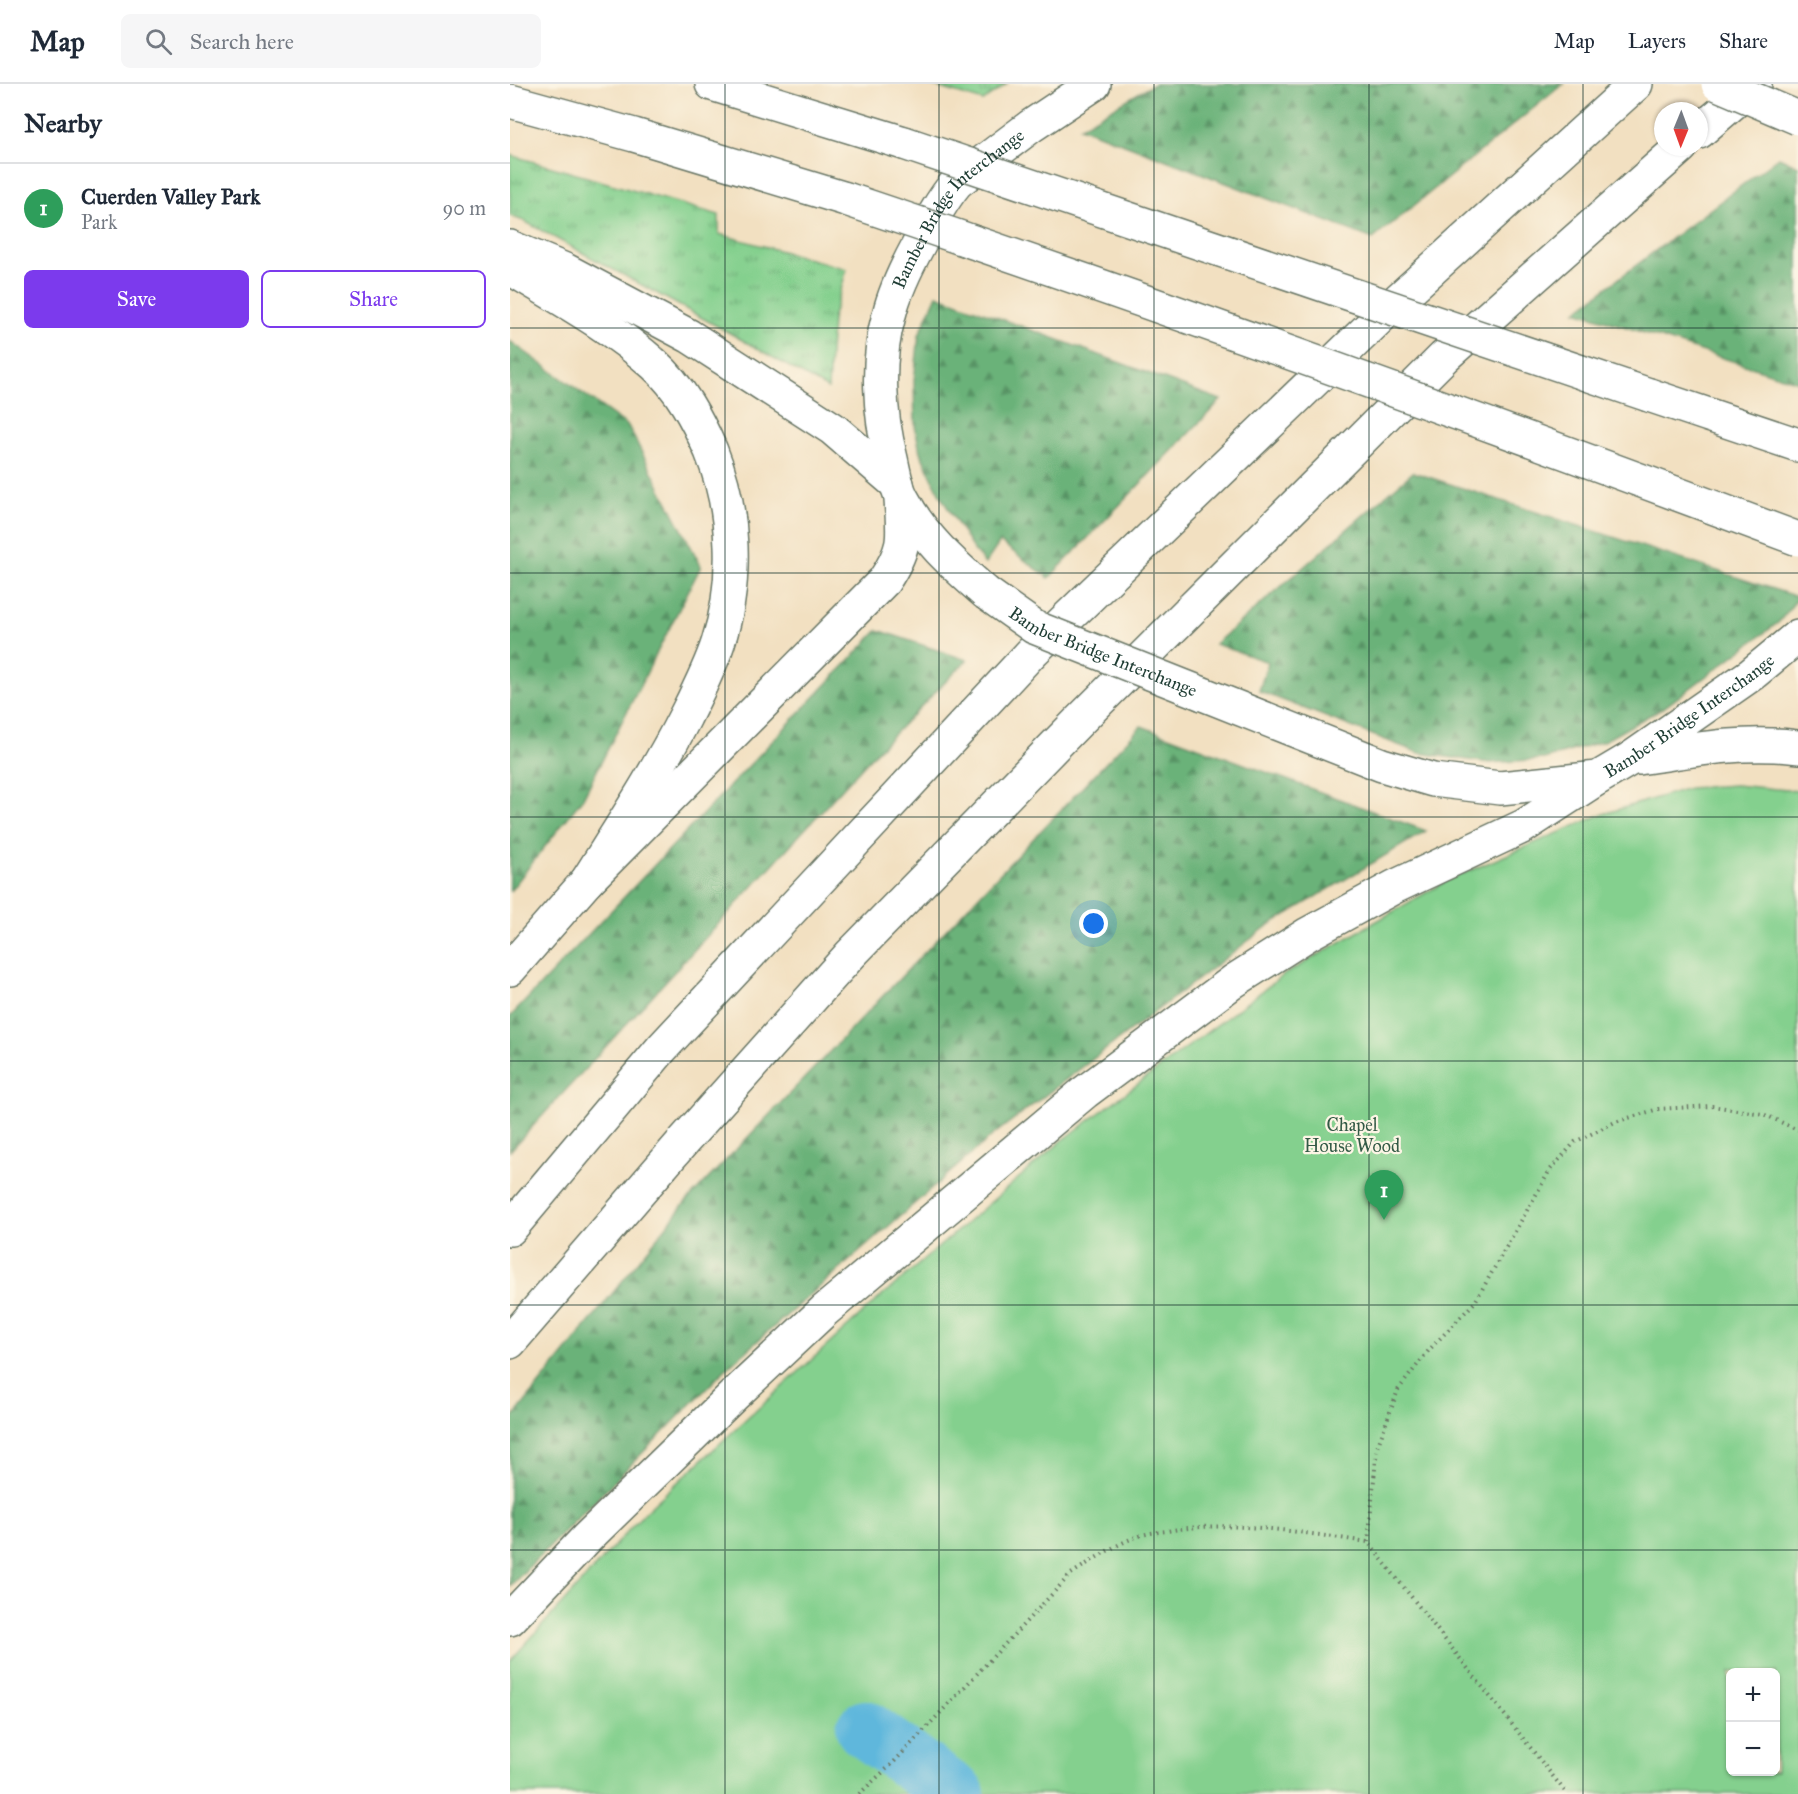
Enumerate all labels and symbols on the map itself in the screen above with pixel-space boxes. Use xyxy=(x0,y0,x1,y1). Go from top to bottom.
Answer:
north arrow xyxy=(1654,102,1708,156)
street label: Bamber Bridge Interchange xyxy=(888,124,1028,292)
street label: Bamber Bridge Interchange xyxy=(1005,602,1200,702)
street label: Bamber Bridge Interchange xyxy=(1600,649,1779,783)
your location xyxy=(1079,909,1108,938)
park label: Chapel House Wood xyxy=(1304,1114,1400,1157)
pin: 1 xyxy=(1364,1170,1404,1220)

